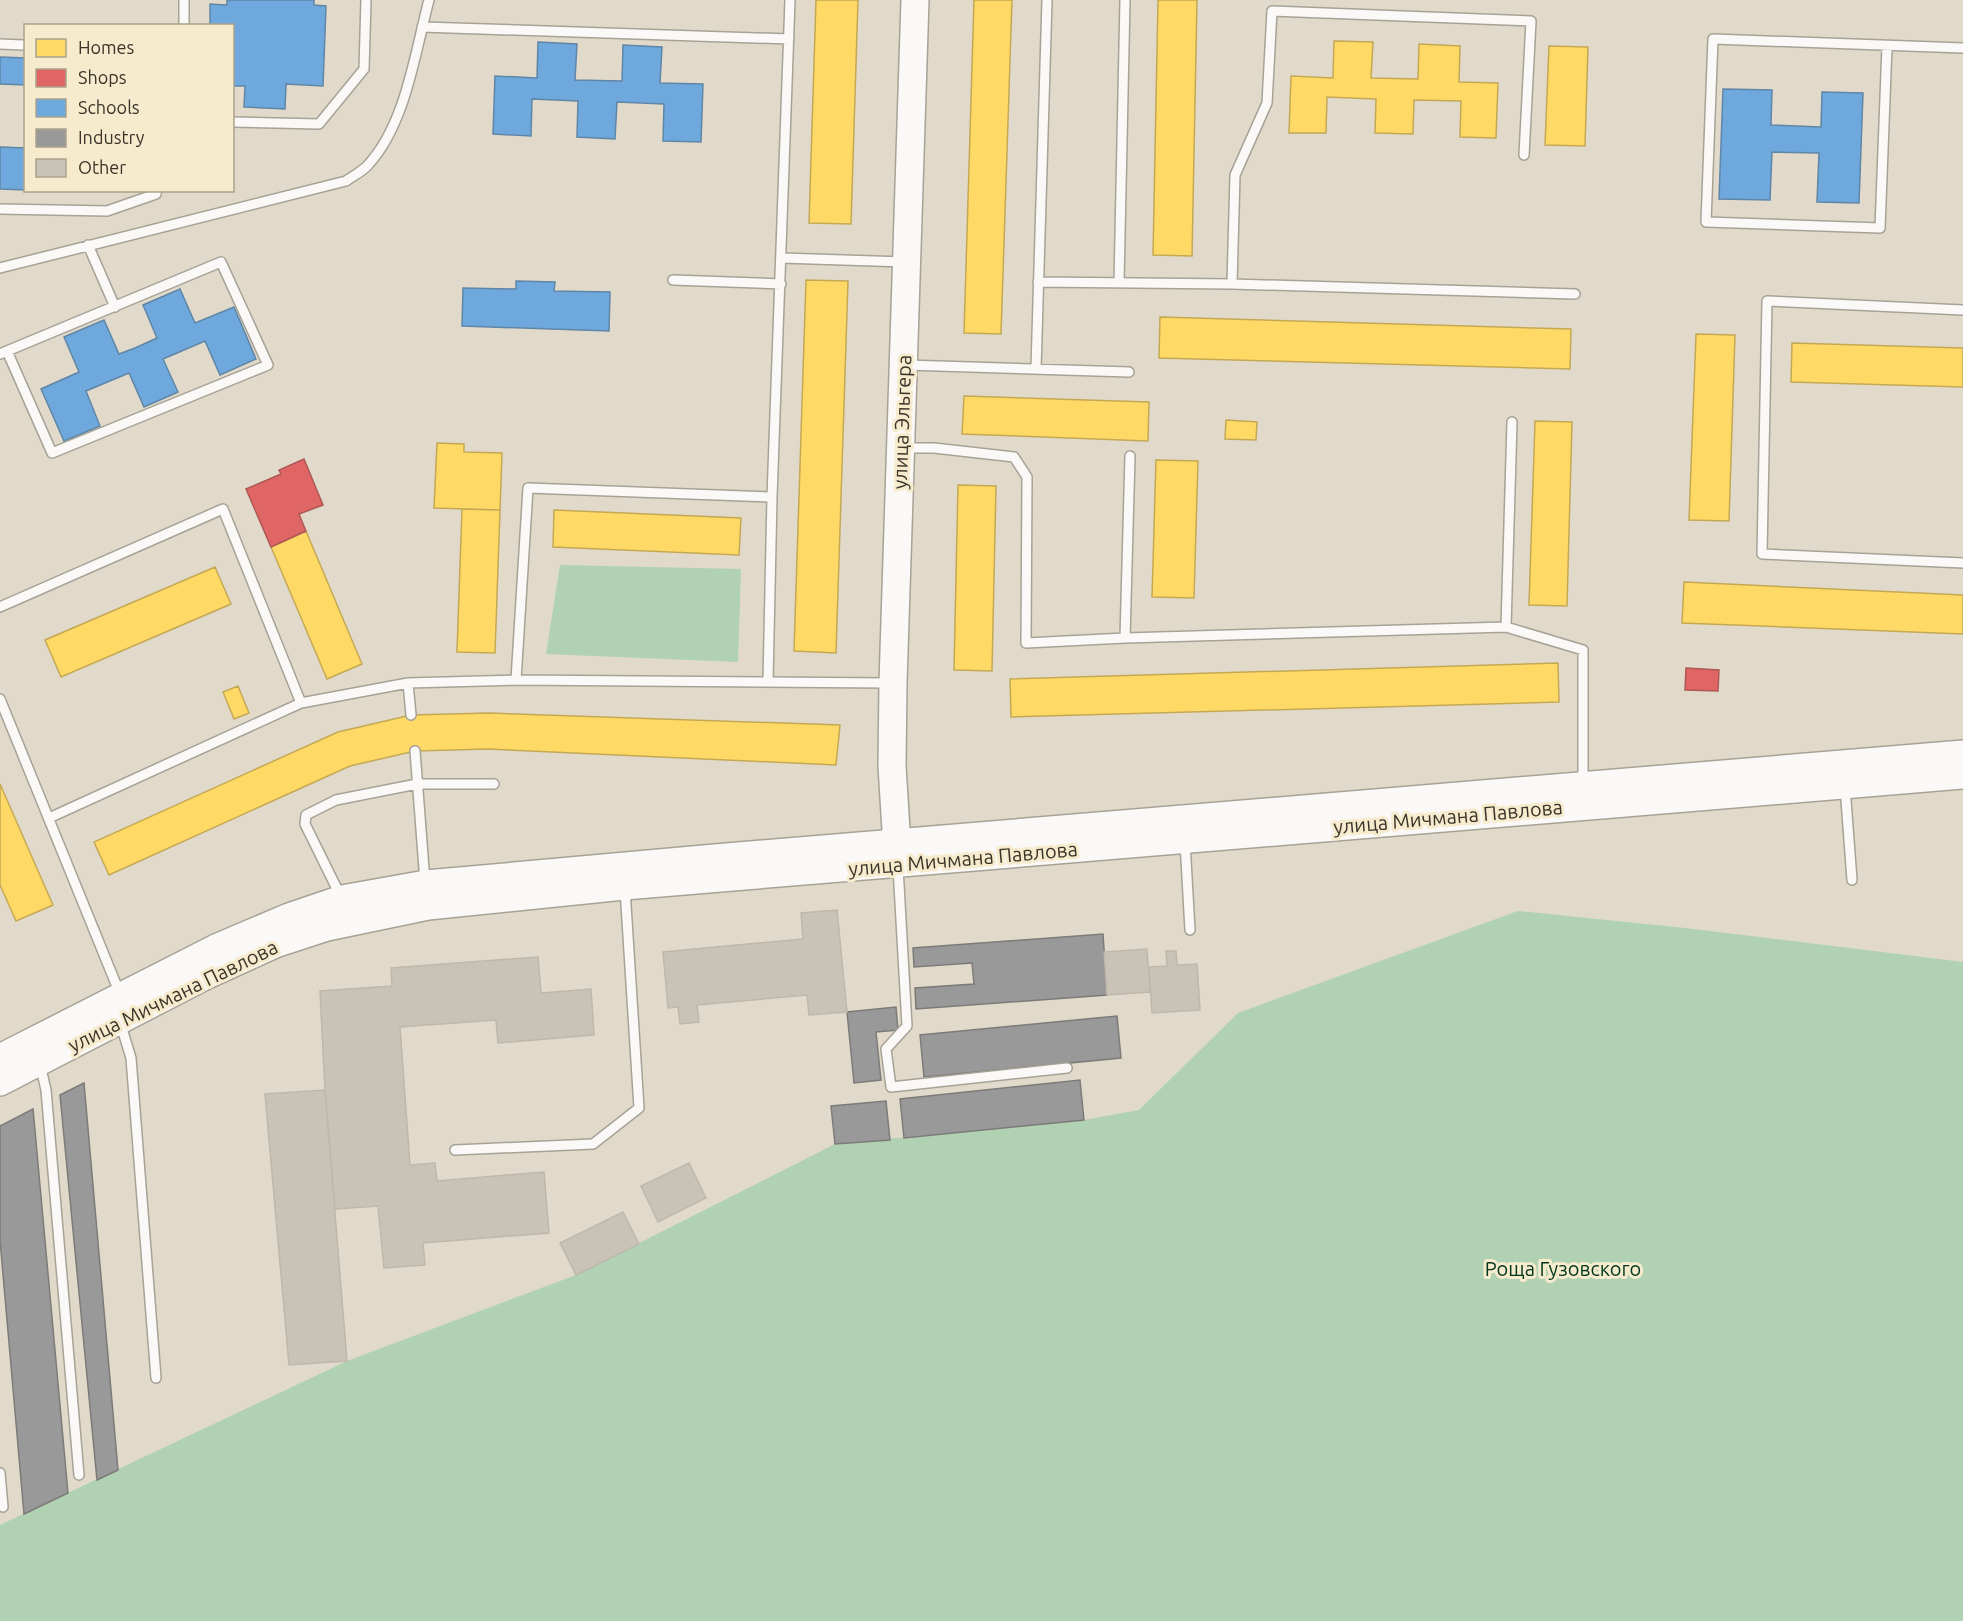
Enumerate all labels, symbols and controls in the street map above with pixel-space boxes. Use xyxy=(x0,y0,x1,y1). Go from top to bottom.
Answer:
legend xyxy=(24,24,234,192)
text: Homes xyxy=(78,37,135,57)
text: Shops xyxy=(78,67,127,87)
text: Schools xyxy=(78,97,140,117)
text: Industry xyxy=(78,127,145,147)
text: Other xyxy=(78,157,126,177)
street label: улица Эльгера xyxy=(888,354,915,490)
street label: улица Мичмана Павлова xyxy=(1332,795,1564,838)
street label: улица Мичмана Павлова xyxy=(847,837,1079,880)
street label: улица Мичмана Павлова xyxy=(64,935,281,1056)
park label: Роща Гузовского xyxy=(1485,1257,1641,1280)

